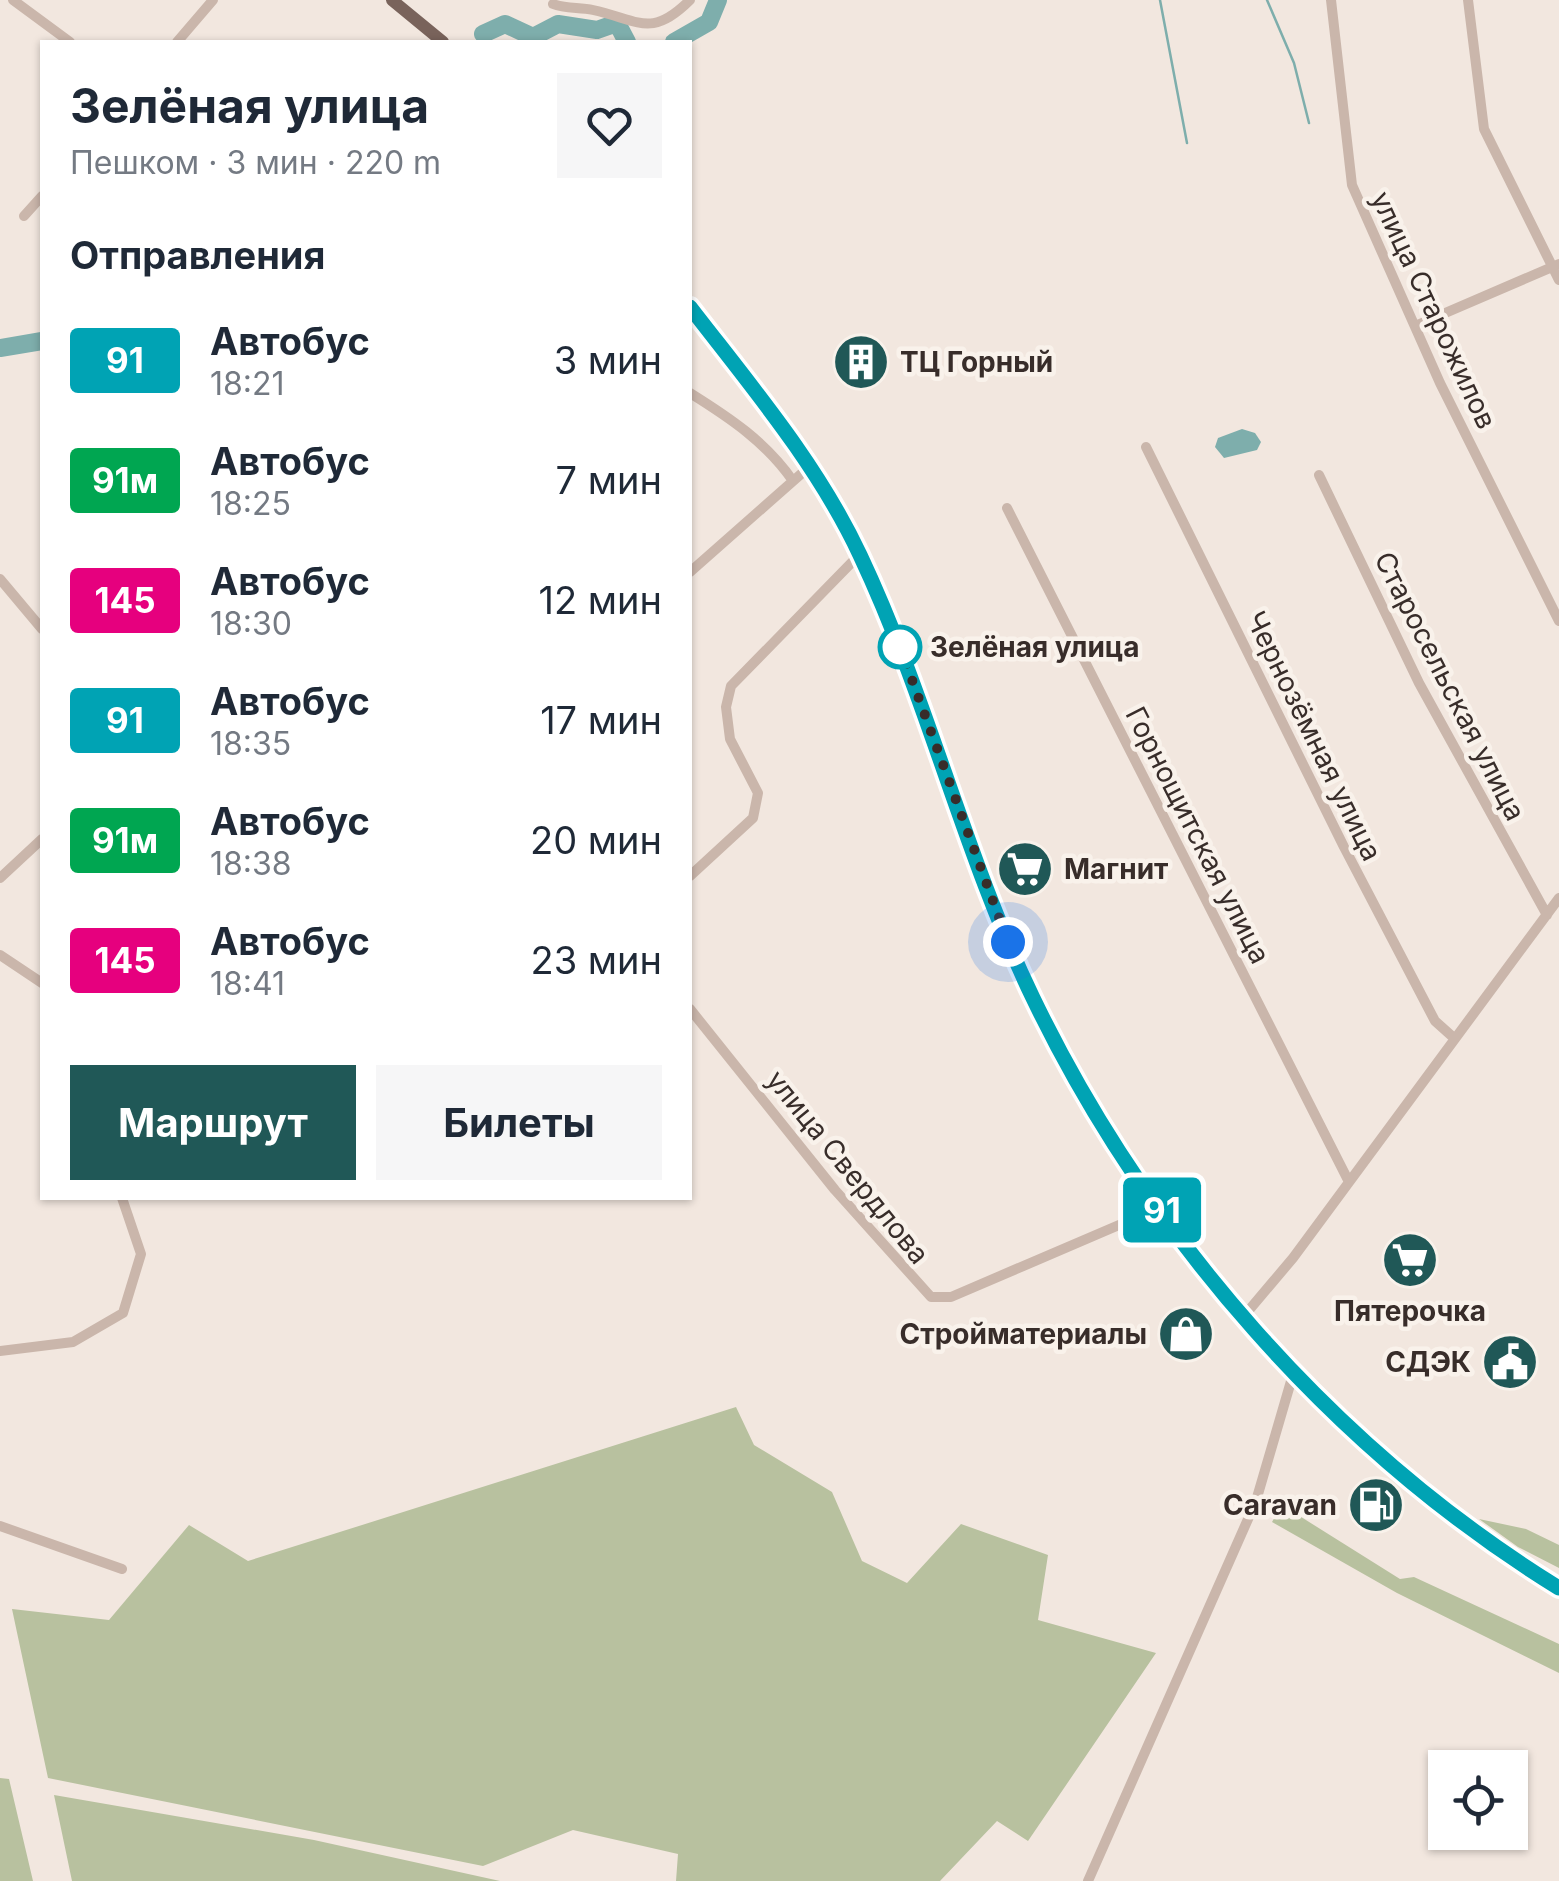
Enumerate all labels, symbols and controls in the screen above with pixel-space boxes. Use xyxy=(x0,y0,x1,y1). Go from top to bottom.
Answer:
button: heart xyxy=(557,73,662,178)
text: Зелёная улица xyxy=(70,76,429,135)
text: Пешком · 3 мин · 220 m xyxy=(70,143,441,182)
street label: улица Старожилов xyxy=(1364,186,1504,434)
text: Отправления xyxy=(70,232,325,278)
text: Автобус xyxy=(210,318,370,364)
building icon: ТЦ Горный xyxy=(831,332,891,392)
text: 3 мин xyxy=(554,337,662,383)
text: 91 xyxy=(106,339,144,381)
place label: ТЦ Горный xyxy=(900,345,1053,379)
text: 18:21 xyxy=(210,364,285,403)
text: Автобус xyxy=(210,438,370,484)
text: 7 мин xyxy=(556,457,662,503)
text: 91м xyxy=(92,459,158,501)
text: 18:25 xyxy=(210,484,291,523)
street label: Старосельская улица xyxy=(1367,546,1533,826)
text: Автобус xyxy=(210,558,370,604)
text: 12 мин xyxy=(538,577,662,623)
text: 145 xyxy=(94,579,156,621)
text: 18:30 xyxy=(210,604,292,643)
street label: Чернозёмная улица xyxy=(1239,606,1389,866)
marker: Зелёная улица xyxy=(879,626,921,668)
place label: Зелёная улица xyxy=(930,630,1139,664)
text: Автобус xyxy=(210,678,370,724)
text: 17 мин xyxy=(540,697,662,743)
text: 91 xyxy=(106,699,144,741)
street label: Горнощитская улица xyxy=(1118,701,1278,969)
text: 18:35 xyxy=(210,724,291,763)
text: Автобус xyxy=(210,798,370,844)
text: 20 мин xyxy=(530,817,662,863)
text: 91м xyxy=(92,819,158,861)
supermarket icon: Магнит xyxy=(995,839,1055,899)
text: 18:38 xyxy=(210,844,292,883)
place label: Магнит xyxy=(1064,852,1168,886)
your location xyxy=(983,917,1033,967)
text: Автобус xyxy=(210,918,370,964)
text: 23 мин xyxy=(530,937,662,983)
text: 145 xyxy=(94,939,156,981)
text: 18:41 xyxy=(210,964,285,1003)
street label: улица Свердлова xyxy=(760,1063,936,1271)
button: Маршрут xyxy=(70,1065,356,1180)
button: Билеты xyxy=(376,1065,662,1180)
line badge: 91 xyxy=(1117,1178,1207,1242)
text: 91 xyxy=(1143,1189,1181,1231)
supermarket icon: Пятерочка xyxy=(1380,1230,1440,1290)
place label: Пятерочка xyxy=(1334,1294,1486,1328)
shop icon: Стройматериалы xyxy=(1156,1304,1216,1364)
place label: Стройматериалы xyxy=(899,1317,1147,1351)
public building icon: СДЭК xyxy=(1480,1332,1540,1392)
place label: СДЭК xyxy=(1385,1345,1471,1379)
fuel station icon: Caravan xyxy=(1346,1475,1406,1535)
place label: Caravan xyxy=(1223,1488,1337,1522)
map controls xyxy=(1428,1750,1528,1850)
button: locate xyxy=(1428,1750,1528,1850)

